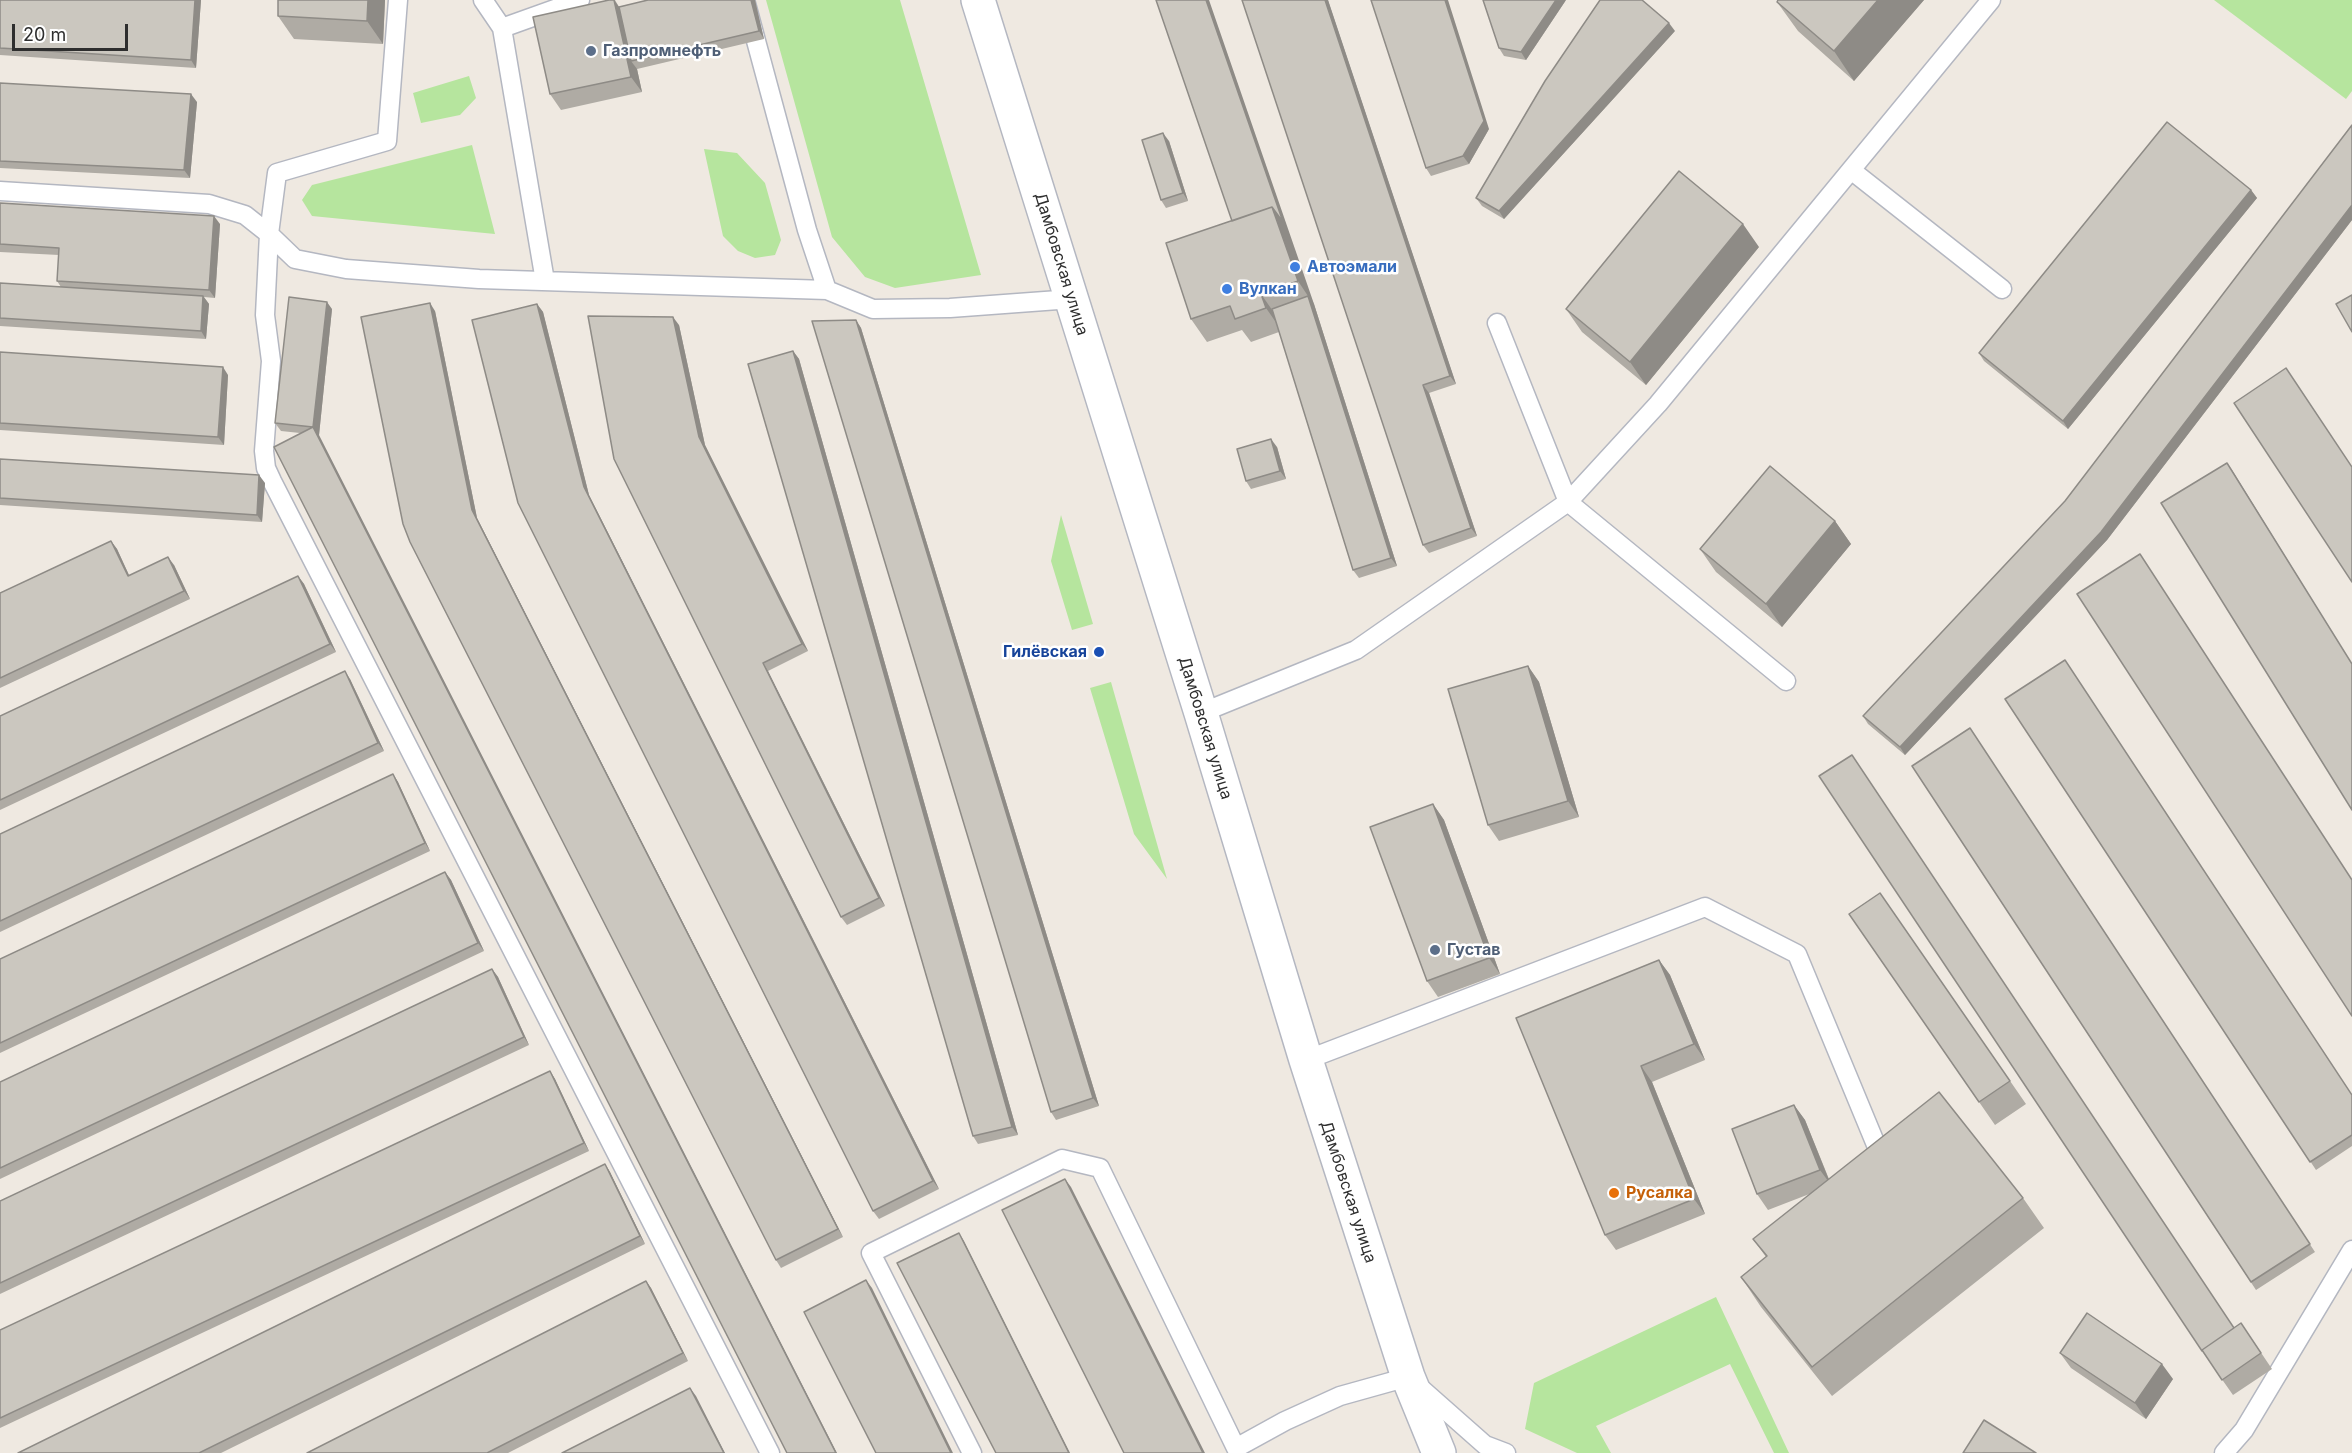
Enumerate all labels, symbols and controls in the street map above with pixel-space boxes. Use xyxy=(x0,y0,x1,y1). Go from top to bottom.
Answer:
scale bar xyxy=(15,12,130,50)
text: 20 m xyxy=(23,24,66,45)
place label: Газпромнефть xyxy=(603,41,721,61)
marker: Газпромнефть xyxy=(584,44,598,58)
street label: Дамбовская улица xyxy=(1030,190,1092,338)
place label: Автоэмали xyxy=(1307,257,1397,277)
marker: Автоэмали xyxy=(1288,260,1302,274)
place label: Вулкан xyxy=(1239,279,1297,299)
marker: Вулкан xyxy=(1220,282,1234,296)
place label: Гилёвская xyxy=(1003,642,1087,662)
marker: Гилёвская xyxy=(1092,645,1106,659)
street label: Дамбовская улица xyxy=(1174,654,1236,802)
place label: Густав xyxy=(1447,940,1501,960)
marker: Густав xyxy=(1428,943,1442,957)
street label: Дамбовская улица xyxy=(1316,1119,1380,1265)
place label: Русалка xyxy=(1626,1183,1693,1203)
marker: Русалка xyxy=(1607,1186,1621,1200)

